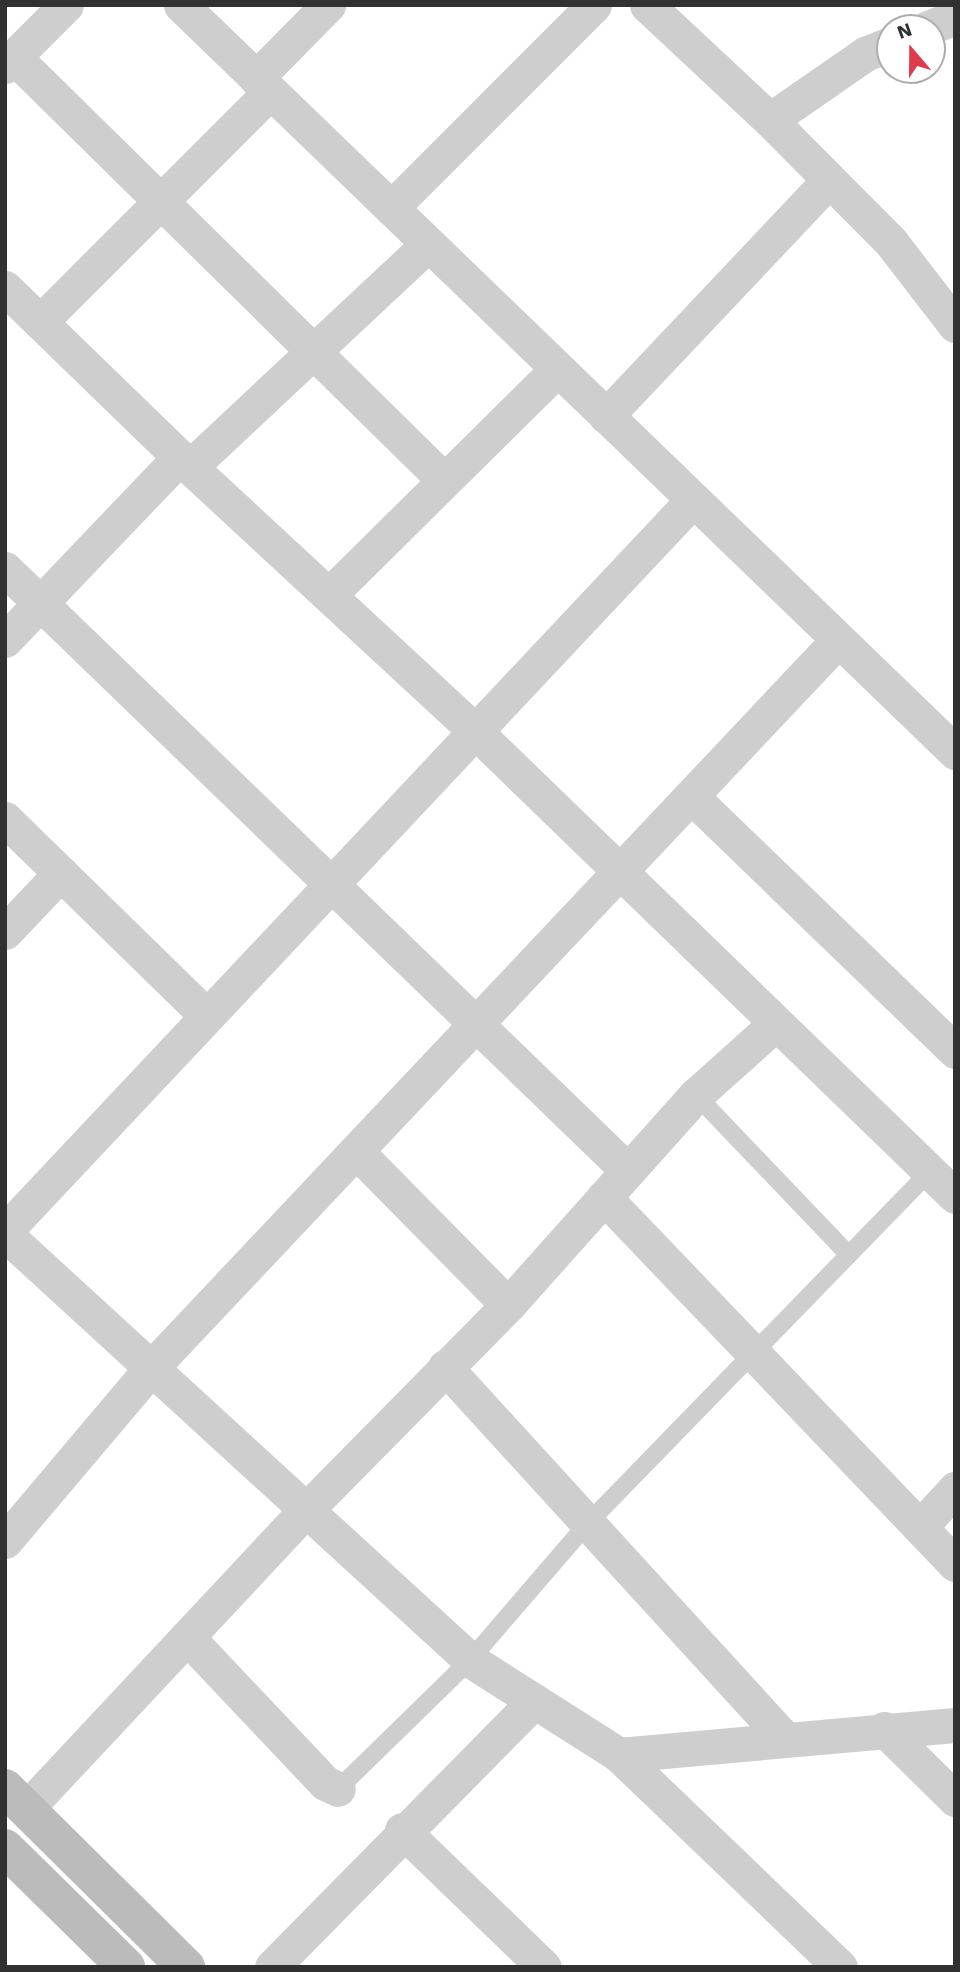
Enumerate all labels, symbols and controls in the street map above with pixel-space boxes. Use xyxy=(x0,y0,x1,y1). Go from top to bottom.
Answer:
north arrow xyxy=(876,14,946,84)
text: N xyxy=(894,17,915,44)

